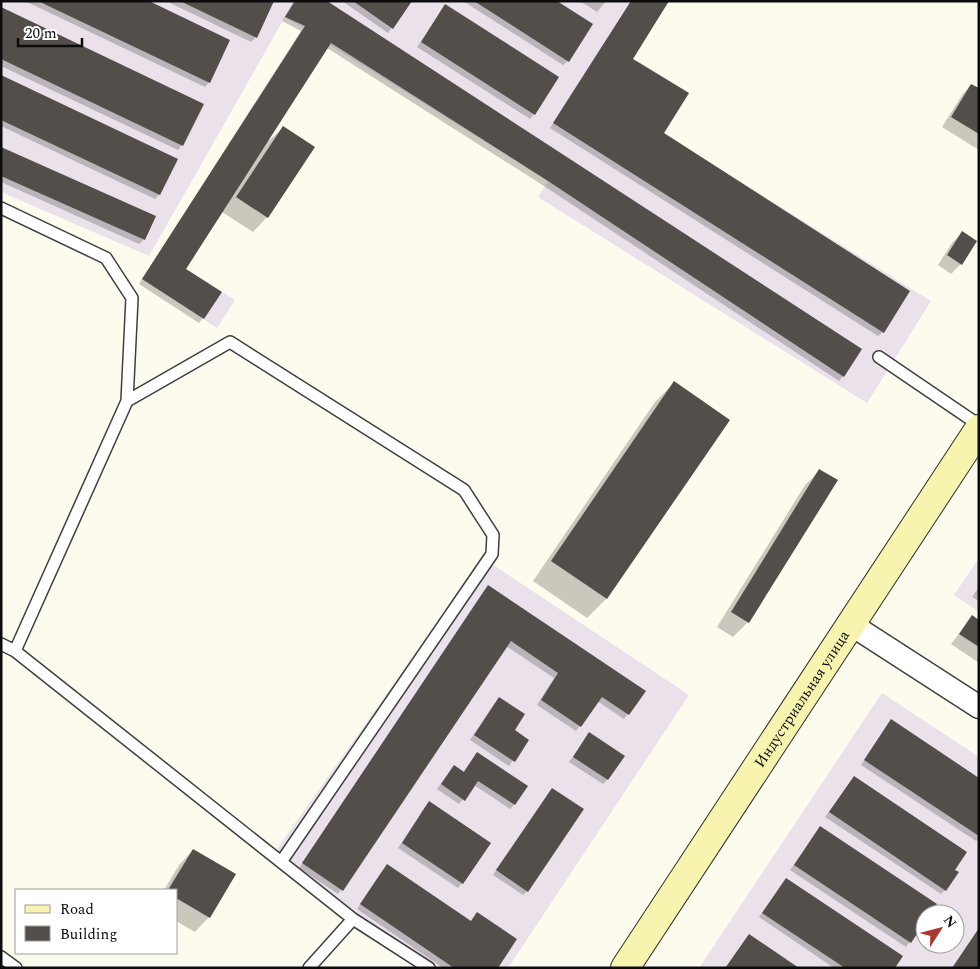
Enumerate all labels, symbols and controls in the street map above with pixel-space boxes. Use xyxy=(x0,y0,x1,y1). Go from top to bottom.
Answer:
scale bar xyxy=(18,15,81,47)
text: 20 m xyxy=(25,22,57,45)
street label: Индустриальная улица xyxy=(748,625,856,772)
legend xyxy=(15,889,178,954)
text: Road xyxy=(60,898,94,921)
north arrow xyxy=(915,904,965,954)
text: N xyxy=(938,911,962,932)
text: Building xyxy=(60,923,117,946)

